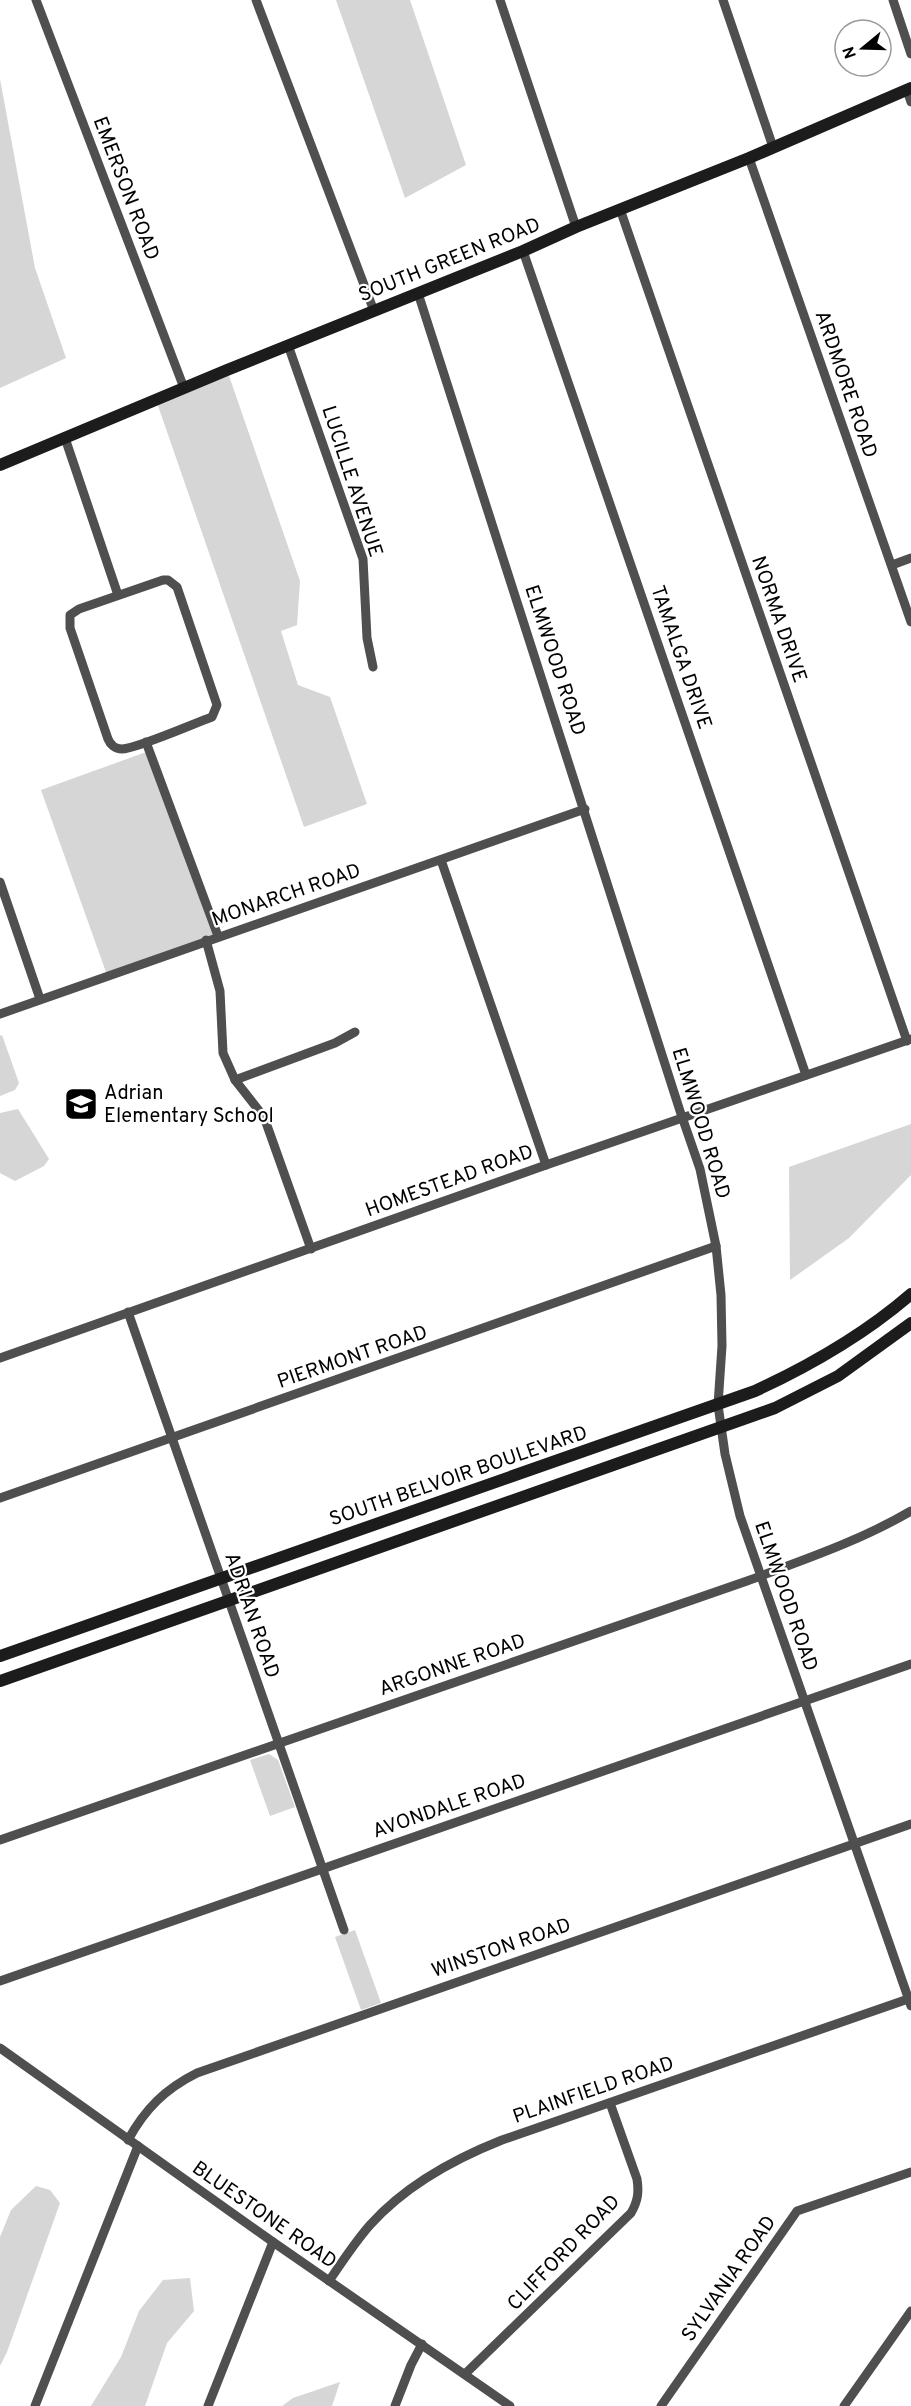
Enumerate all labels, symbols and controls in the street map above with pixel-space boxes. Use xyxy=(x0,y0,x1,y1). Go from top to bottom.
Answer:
north arrow xyxy=(833,18,893,78)
text: N xyxy=(839,44,862,61)
street label: EMERSON ROAD xyxy=(86,113,164,264)
street label: SOUTH GREEN ROAD xyxy=(355,212,545,309)
street label: ARDMORE ROAD xyxy=(808,307,883,462)
street label: LUCILLE AVENUE xyxy=(314,403,388,561)
street label: NORMA DRIVE xyxy=(744,553,812,686)
street label: ELMWOOD ROAD xyxy=(517,582,591,739)
street label: TAMALGA DRIVE xyxy=(643,582,717,733)
street label: MONARCH ROAD xyxy=(209,858,365,934)
street label: ELMWOOD ROAD xyxy=(665,1045,735,1202)
place label: Adrian Elementary School xyxy=(104,1081,274,1130)
school or university icon: Adrian Elementary School xyxy=(63,1086,99,1122)
street label: HOMESTEAD ROAD xyxy=(362,1139,537,1224)
street label: PIERMONT ROAD xyxy=(274,1320,431,1396)
street label: SOUTH BELVOIR BOULEVARD xyxy=(326,1420,591,1533)
street label: ELMWOOD ROAD xyxy=(747,1518,823,1675)
street label: ADRIAN ROAD xyxy=(217,1549,285,1682)
street label: ARGONNE ROAD xyxy=(376,1629,529,1703)
street label: AVONDALE ROAD xyxy=(369,1768,530,1845)
street label: WINSTON ROAD xyxy=(428,1913,575,1985)
street label: PLAINFIELD ROAD xyxy=(510,2051,678,2131)
street label: BLUESTONE ROAD xyxy=(186,2156,341,2275)
street label: CLIFFORD ROAD xyxy=(502,2190,627,2317)
street label: SYLVANIA ROAD xyxy=(677,2211,783,2347)

